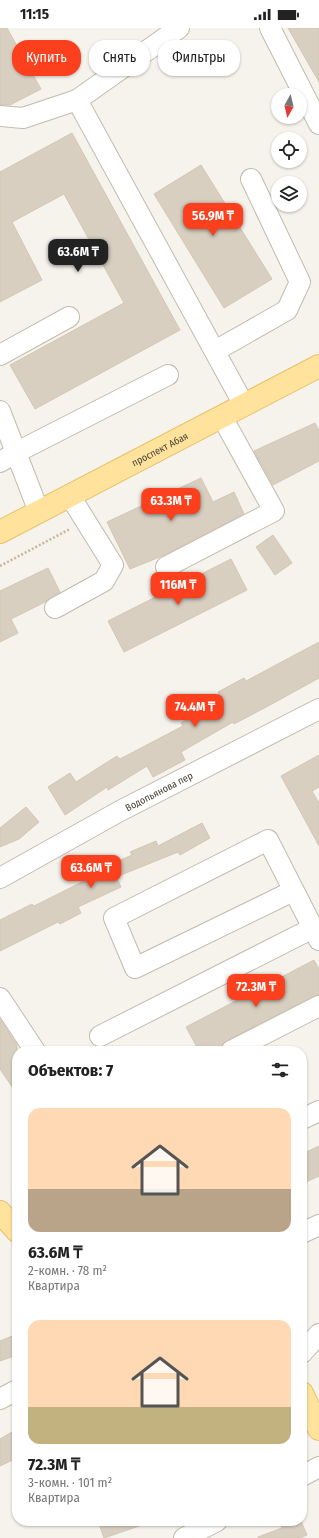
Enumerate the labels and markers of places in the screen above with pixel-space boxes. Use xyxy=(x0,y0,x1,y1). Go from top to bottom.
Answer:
pin: 56.9M ₸ xyxy=(176,203,250,237)
pin: 63.6M ₸ xyxy=(41,239,115,273)
pin: 63.3M ₸ xyxy=(134,488,208,522)
pin: 116M ₸ xyxy=(145,572,211,606)
pin: 74.4M ₸ xyxy=(158,694,232,728)
pin: 63.6M ₸ xyxy=(54,855,128,889)
pin: 72.3M ₸ xyxy=(219,974,293,1008)

